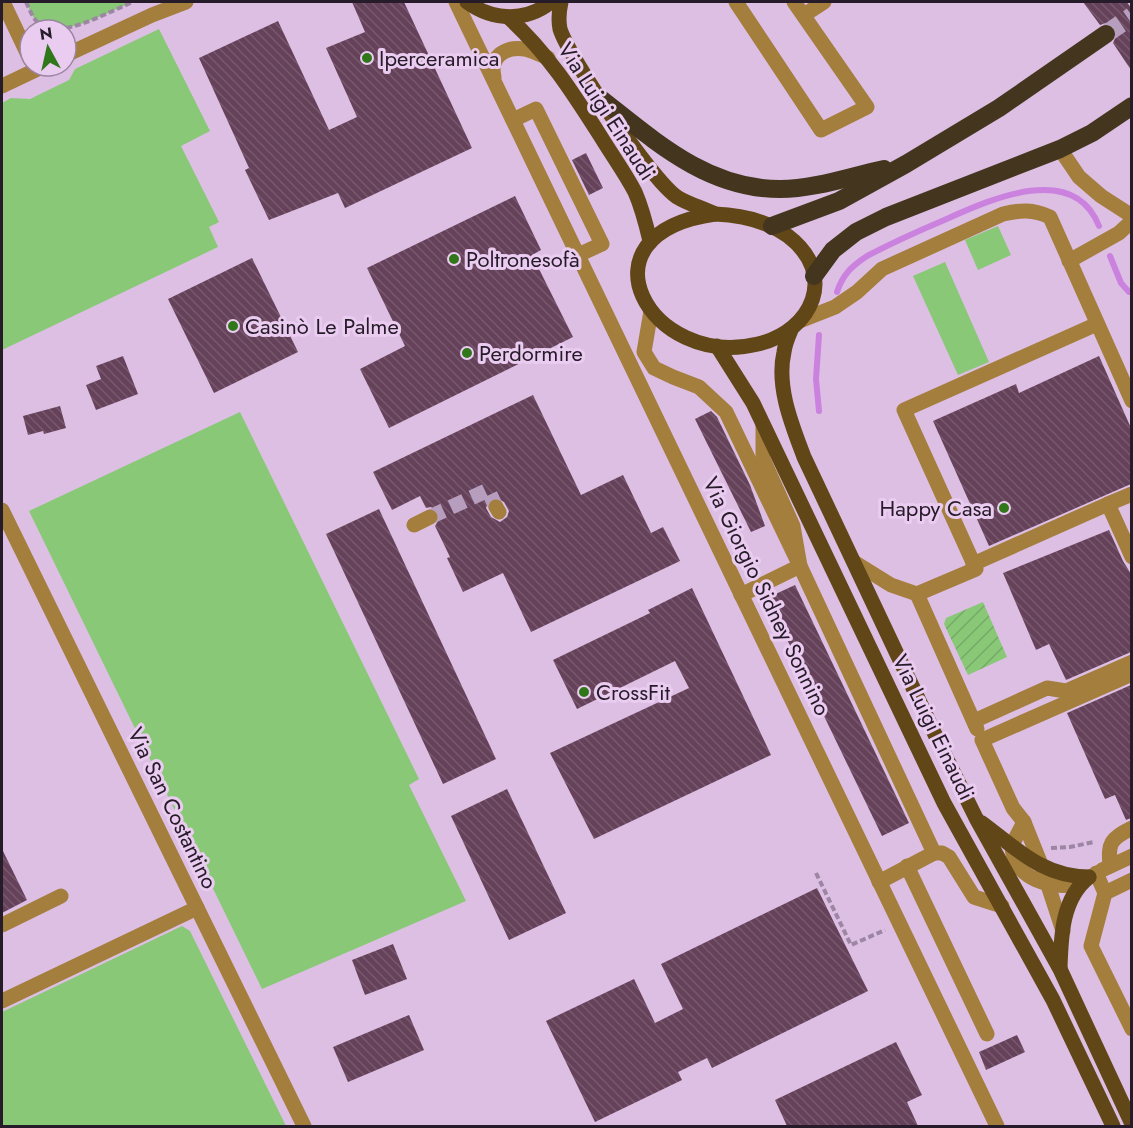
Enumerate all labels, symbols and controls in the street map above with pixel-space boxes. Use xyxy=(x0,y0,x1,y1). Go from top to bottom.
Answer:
north arrow xyxy=(18,18,78,78)
text: N xyxy=(38,21,54,46)
street label: Via Luigi Einaudi xyxy=(550,36,664,186)
place label: Iperceramica xyxy=(379,42,499,74)
marker: Iperceramica xyxy=(360,51,374,65)
place label: Poltronesofà xyxy=(466,243,580,275)
marker: Poltronesofà xyxy=(447,252,461,266)
place label: Casinò Le Palme xyxy=(245,310,399,342)
marker: Casinò Le Palme xyxy=(226,319,240,333)
place label: Perdormire xyxy=(479,337,583,369)
marker: Perdormire xyxy=(460,346,474,360)
street label: Via Giorgio Sidney Sonnino xyxy=(695,471,839,721)
place label: Happy Casa xyxy=(880,492,992,524)
marker: Happy Casa xyxy=(997,501,1011,515)
street label: Via Luigi Einaudi xyxy=(885,649,983,805)
place label: CrossFit xyxy=(596,676,671,708)
marker: CrossFit xyxy=(577,685,591,699)
street label: Via San Costantino xyxy=(120,722,226,894)

